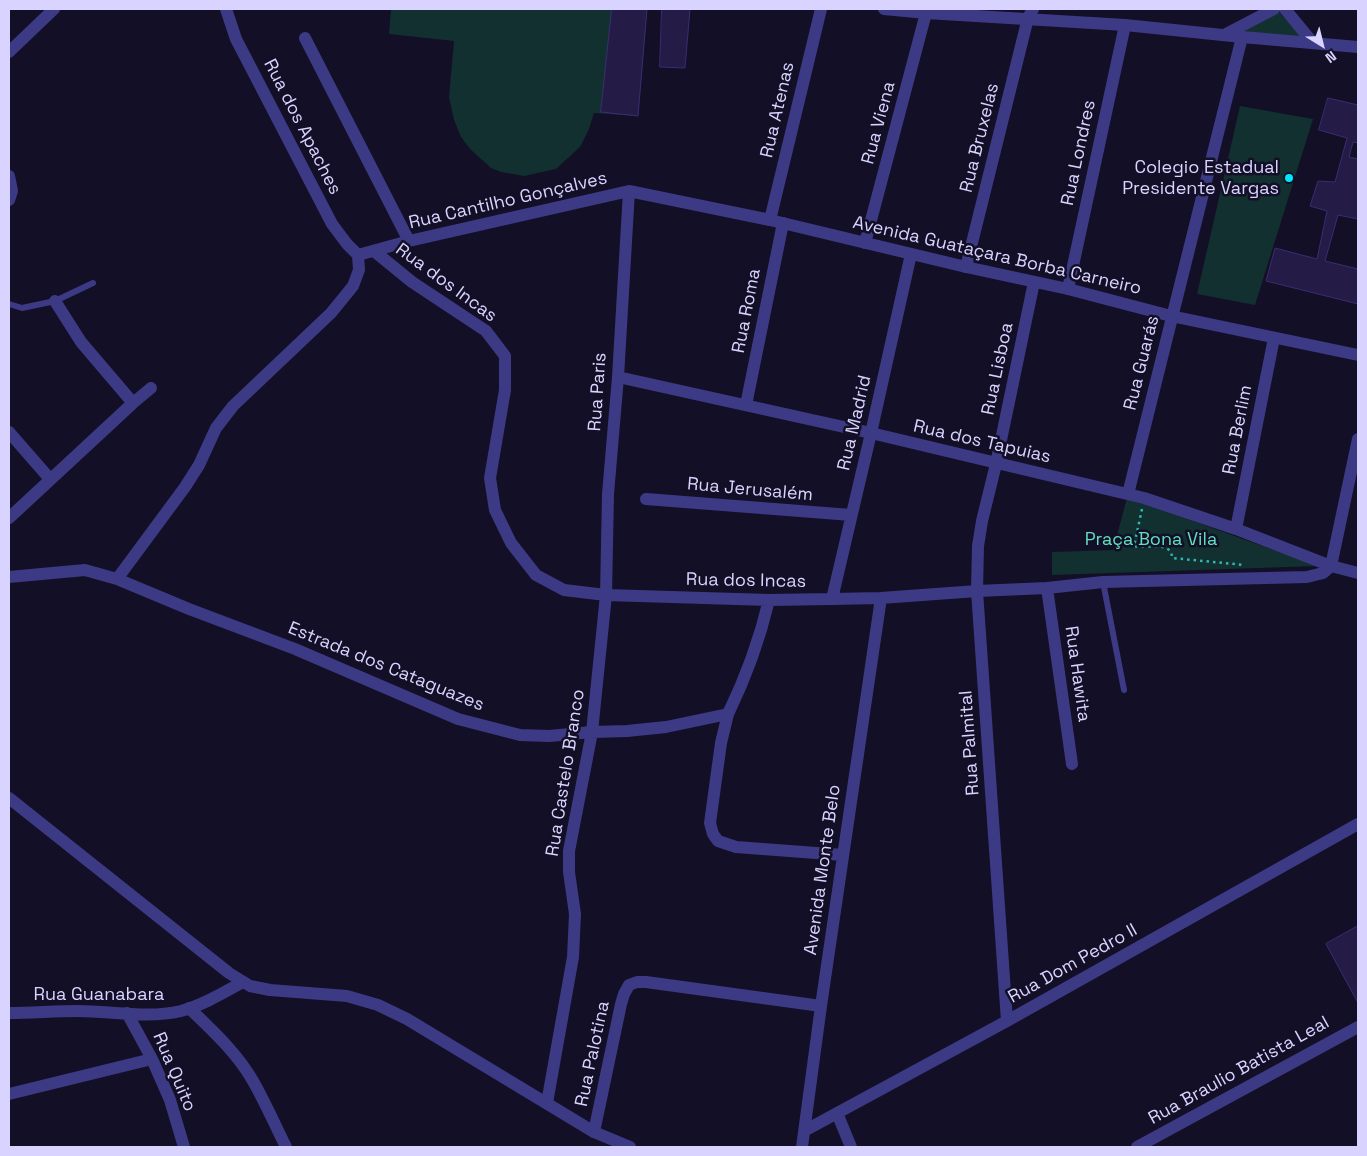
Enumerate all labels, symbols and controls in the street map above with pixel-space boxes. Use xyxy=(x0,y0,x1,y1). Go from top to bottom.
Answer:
north arrow xyxy=(1297,20,1347,70)
text: N xyxy=(1322,47,1340,67)
street label: Rua dos Apaches xyxy=(259,56,345,198)
street label: Rua Atenas xyxy=(756,60,800,160)
street label: Rua Viena xyxy=(858,79,900,167)
street label: Rua Bruxelas xyxy=(956,81,1004,195)
street label: Rua Londres xyxy=(1057,98,1101,208)
place label: Colegio Estadual Presidente Vargas xyxy=(1122,157,1279,200)
street label: Rua Cantilho Gonçalves xyxy=(407,168,609,234)
marker: Colegio Estadual Presidente Vargas xyxy=(1283,172,1295,184)
street label: Avenida Guataçara Borba Carneiro xyxy=(851,212,1143,300)
street label: Rua dos Incas xyxy=(391,239,501,327)
street label: Rua Roma xyxy=(728,267,766,355)
street label: Rua Guarás xyxy=(1120,313,1164,413)
street label: Rua Lisboa xyxy=(978,321,1018,417)
street label: Rua Paris xyxy=(584,352,612,432)
street label: Rua Madrid xyxy=(834,373,876,473)
street label: Rua Berlim xyxy=(1219,383,1257,477)
street label: Rua dos Tapuias xyxy=(911,416,1053,468)
street label: Rua Jerusalém xyxy=(686,474,814,506)
park label: Praça Bona Vila xyxy=(1085,529,1217,551)
street label: Rua dos Incas xyxy=(686,569,806,593)
street label: Estrada dos Cataguazes xyxy=(285,618,487,716)
street label: Rua Hawita xyxy=(1060,625,1094,723)
street label: Rua Castelo Branco xyxy=(542,688,590,858)
street label: Rua Palmital xyxy=(956,690,984,796)
street label: Avenida Monte Belo xyxy=(800,783,846,957)
street label: Rua Dom Pedro II xyxy=(1005,920,1141,1008)
street label: Rua Guanabara xyxy=(34,984,164,1006)
street label: Rua Palotina xyxy=(571,999,615,1109)
street label: Rua Braulio Batista Leal xyxy=(1145,1012,1333,1130)
street label: Rua Quito xyxy=(148,1029,200,1115)

